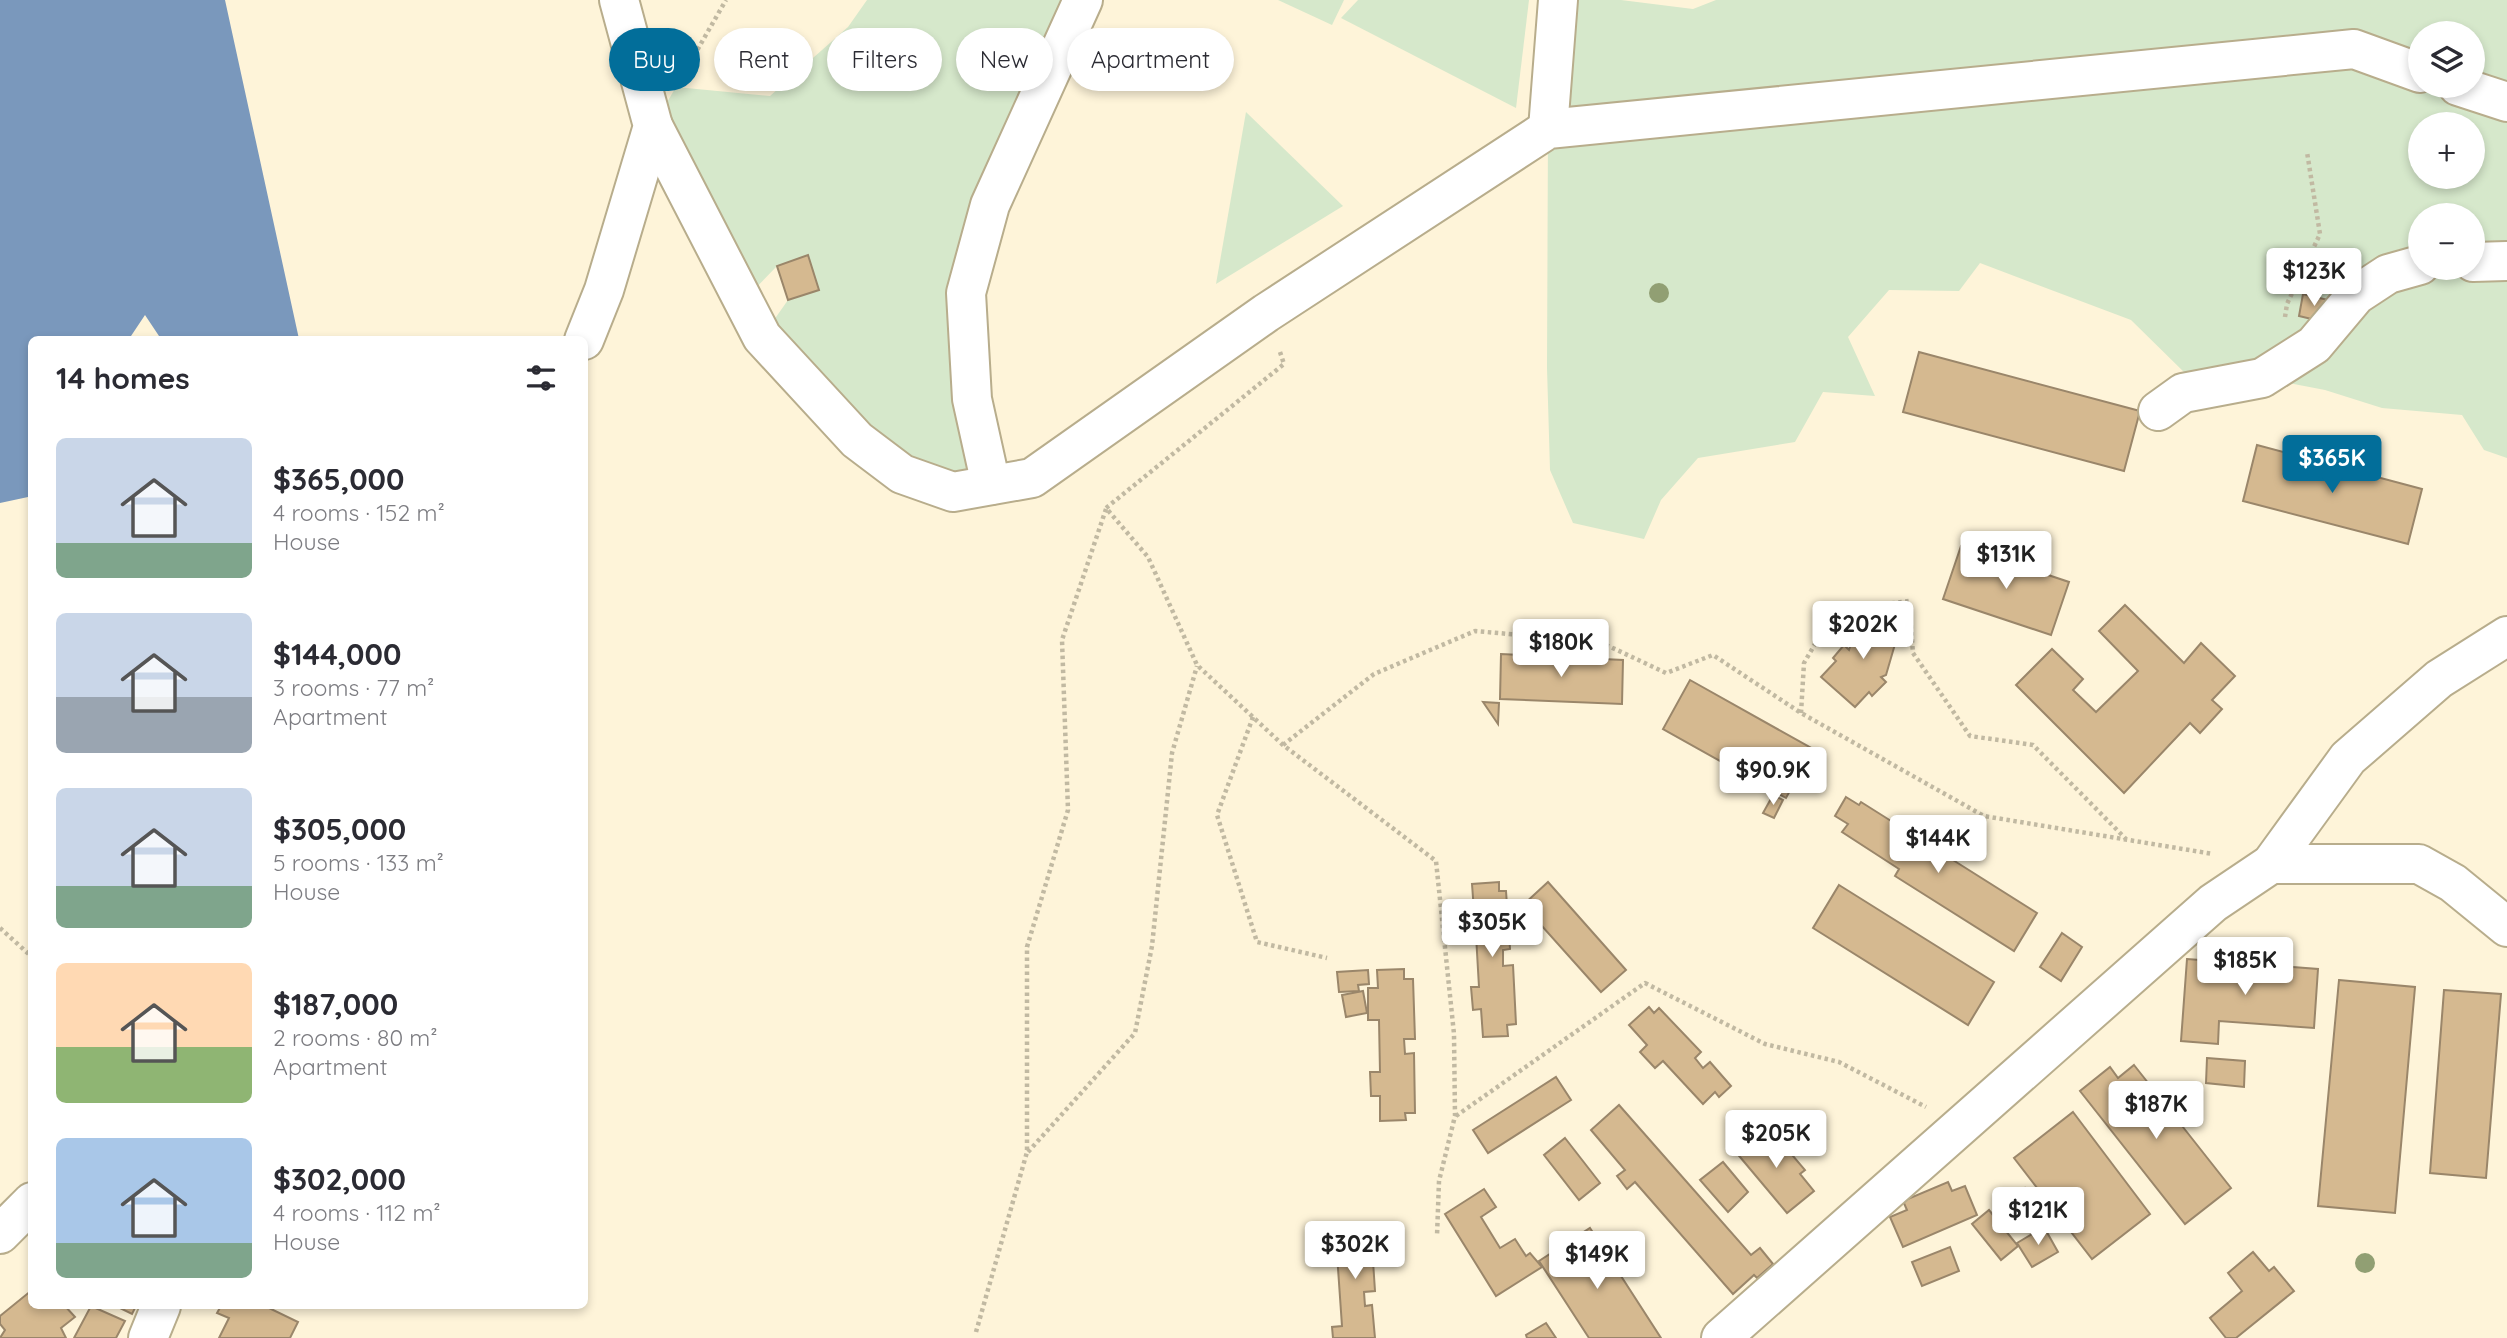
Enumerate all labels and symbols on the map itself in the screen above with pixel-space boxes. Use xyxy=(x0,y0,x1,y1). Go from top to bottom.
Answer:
pin: $123K xyxy=(2265,248,2363,308)
pin: $365K xyxy=(2283,435,2381,495)
pin: $131K xyxy=(1957,532,2055,591)
pin: $202K xyxy=(1814,602,1912,661)
pin: $180K xyxy=(1512,620,1610,679)
pin: $90.9K xyxy=(1716,748,1830,807)
pin: $144K xyxy=(1889,816,1987,875)
pin: $305K xyxy=(1443,900,1541,959)
pin: $185K xyxy=(2196,937,2294,997)
pin: $187K xyxy=(2107,1082,2205,1141)
pin: $205K xyxy=(1727,1110,1825,1170)
pin: $121K xyxy=(1989,1188,2087,1247)
pin: $302K xyxy=(1306,1222,1404,1281)
pin: $149K xyxy=(1548,1232,1646,1291)

